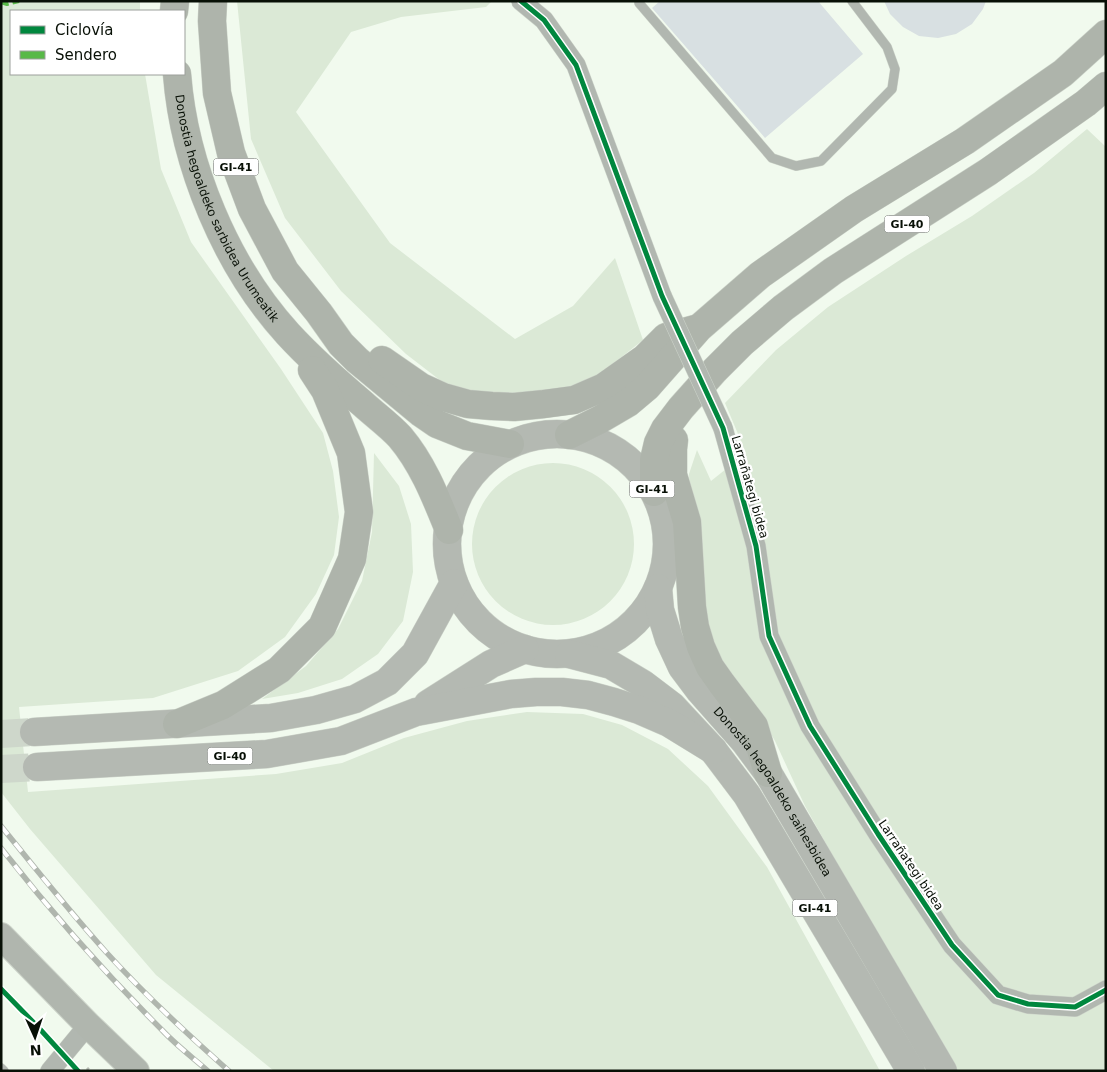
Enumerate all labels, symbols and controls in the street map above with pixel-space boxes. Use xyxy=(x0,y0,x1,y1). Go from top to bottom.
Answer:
legend xyxy=(10,10,185,75)
text: Ciclovía xyxy=(55,21,113,39)
text: Sendero xyxy=(55,46,117,64)
street label: Donostia hegoaldeko sarbidea Urumeatik xyxy=(172,93,282,325)
road number: GI-41 xyxy=(214,158,258,176)
road number: GI-40 xyxy=(884,215,930,232)
street label: Larrañategi bidea xyxy=(729,434,771,540)
road number: GI-41 xyxy=(630,480,674,498)
street label: Donostia hegoaldeko saihesbidea xyxy=(710,704,834,879)
road number: GI-40 xyxy=(208,748,252,764)
street label: Larrañategi bidea xyxy=(876,817,946,913)
road number: GI-41 xyxy=(792,900,838,916)
north arrow xyxy=(10,1012,60,1062)
text: N xyxy=(29,1042,42,1058)

